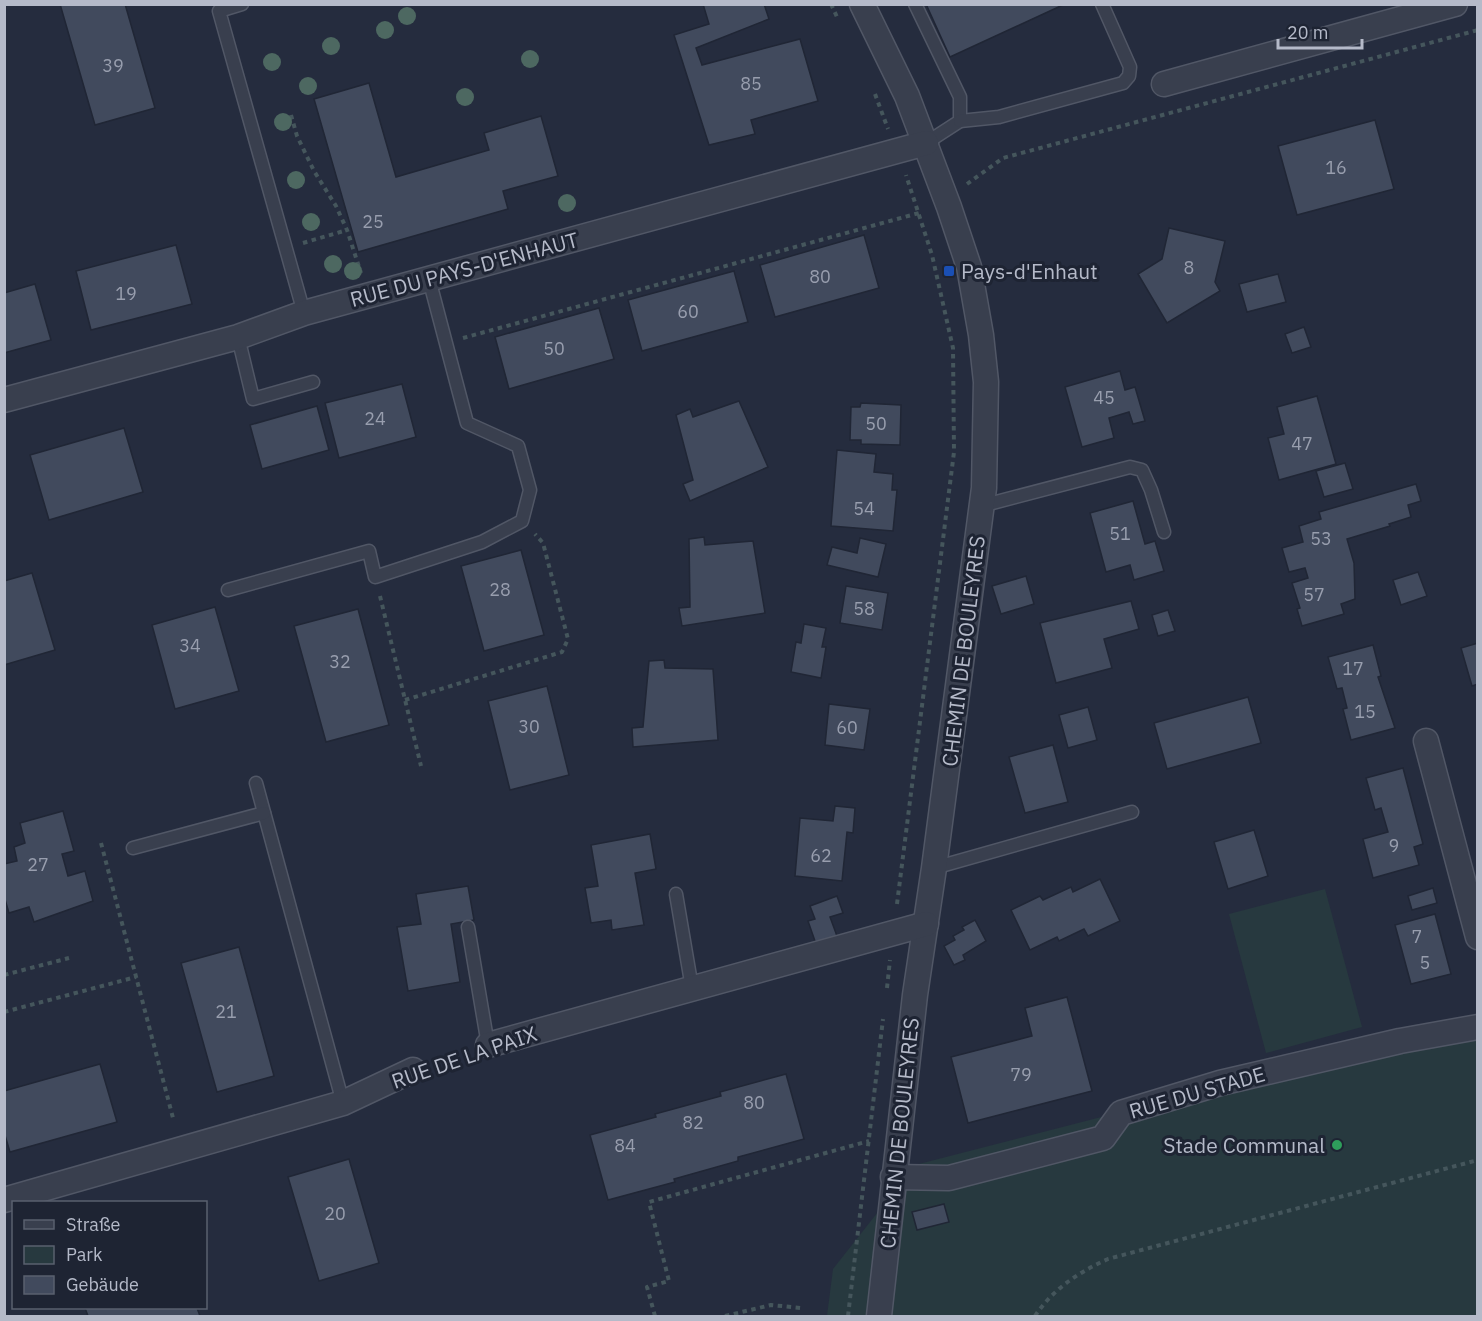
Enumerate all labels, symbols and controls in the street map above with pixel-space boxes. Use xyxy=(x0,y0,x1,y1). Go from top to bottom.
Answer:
scale bar xyxy=(1278,12,1362,50)
text: 20 m xyxy=(1287,21,1329,44)
house number: 39 xyxy=(102,54,124,77)
house number: 85 xyxy=(740,72,762,95)
house number: 16 xyxy=(1325,156,1347,179)
house number: 25 xyxy=(362,210,384,233)
street label: RUE DU PAYS-D'ENHAUT xyxy=(347,225,581,313)
house number: 8 xyxy=(1184,256,1194,279)
place label: Pays-d'Enhaut xyxy=(961,257,1098,285)
marker: Pays-d'Enhaut xyxy=(942,264,956,278)
house number: 80 xyxy=(809,265,831,288)
house number: 19 xyxy=(115,282,137,305)
house number: 60 xyxy=(677,300,699,323)
house number: 50 xyxy=(543,337,565,360)
house number: 45 xyxy=(1093,386,1115,409)
house number: 24 xyxy=(364,407,386,430)
house number: 50 xyxy=(865,412,887,435)
house number: 47 xyxy=(1291,432,1313,455)
house number: 54 xyxy=(853,497,875,520)
house number: 51 xyxy=(1109,522,1131,545)
house number: 53 xyxy=(1310,527,1332,550)
street label: CHEMIN DE BOULEYRES xyxy=(935,534,991,768)
house number: 28 xyxy=(489,578,511,601)
house number: 57 xyxy=(1303,583,1325,606)
house number: 58 xyxy=(853,597,875,620)
house number: 34 xyxy=(179,634,201,657)
house number: 32 xyxy=(329,650,351,673)
house number: 17 xyxy=(1342,657,1364,680)
house number: 15 xyxy=(1354,700,1376,723)
house number: 30 xyxy=(518,715,540,738)
house number: 60 xyxy=(836,716,858,739)
house number: 9 xyxy=(1389,834,1399,857)
house number: 62 xyxy=(810,844,832,867)
house number: 27 xyxy=(27,853,49,876)
house number: 7 xyxy=(1412,925,1422,948)
house number: 5 xyxy=(1420,951,1430,974)
house number: 21 xyxy=(215,1000,237,1023)
street label: CHEMIN DE BOULEYRES xyxy=(873,1016,925,1250)
street label: RUE DE LA PAIX xyxy=(388,1019,540,1095)
street label: RUE DU STADE xyxy=(1126,1059,1268,1125)
house number: 79 xyxy=(1010,1063,1032,1086)
house number: 80 xyxy=(743,1091,765,1114)
house number: 82 xyxy=(682,1111,704,1134)
place label: Stade Communal xyxy=(1163,1131,1325,1159)
house number: 84 xyxy=(614,1134,636,1157)
marker: Stade Communal xyxy=(1330,1138,1344,1152)
legend xyxy=(12,1201,207,1309)
house number: 20 xyxy=(324,1202,346,1225)
text: Straße xyxy=(66,1213,120,1236)
text: Park xyxy=(66,1243,103,1266)
text: Gebäude xyxy=(66,1273,139,1296)

